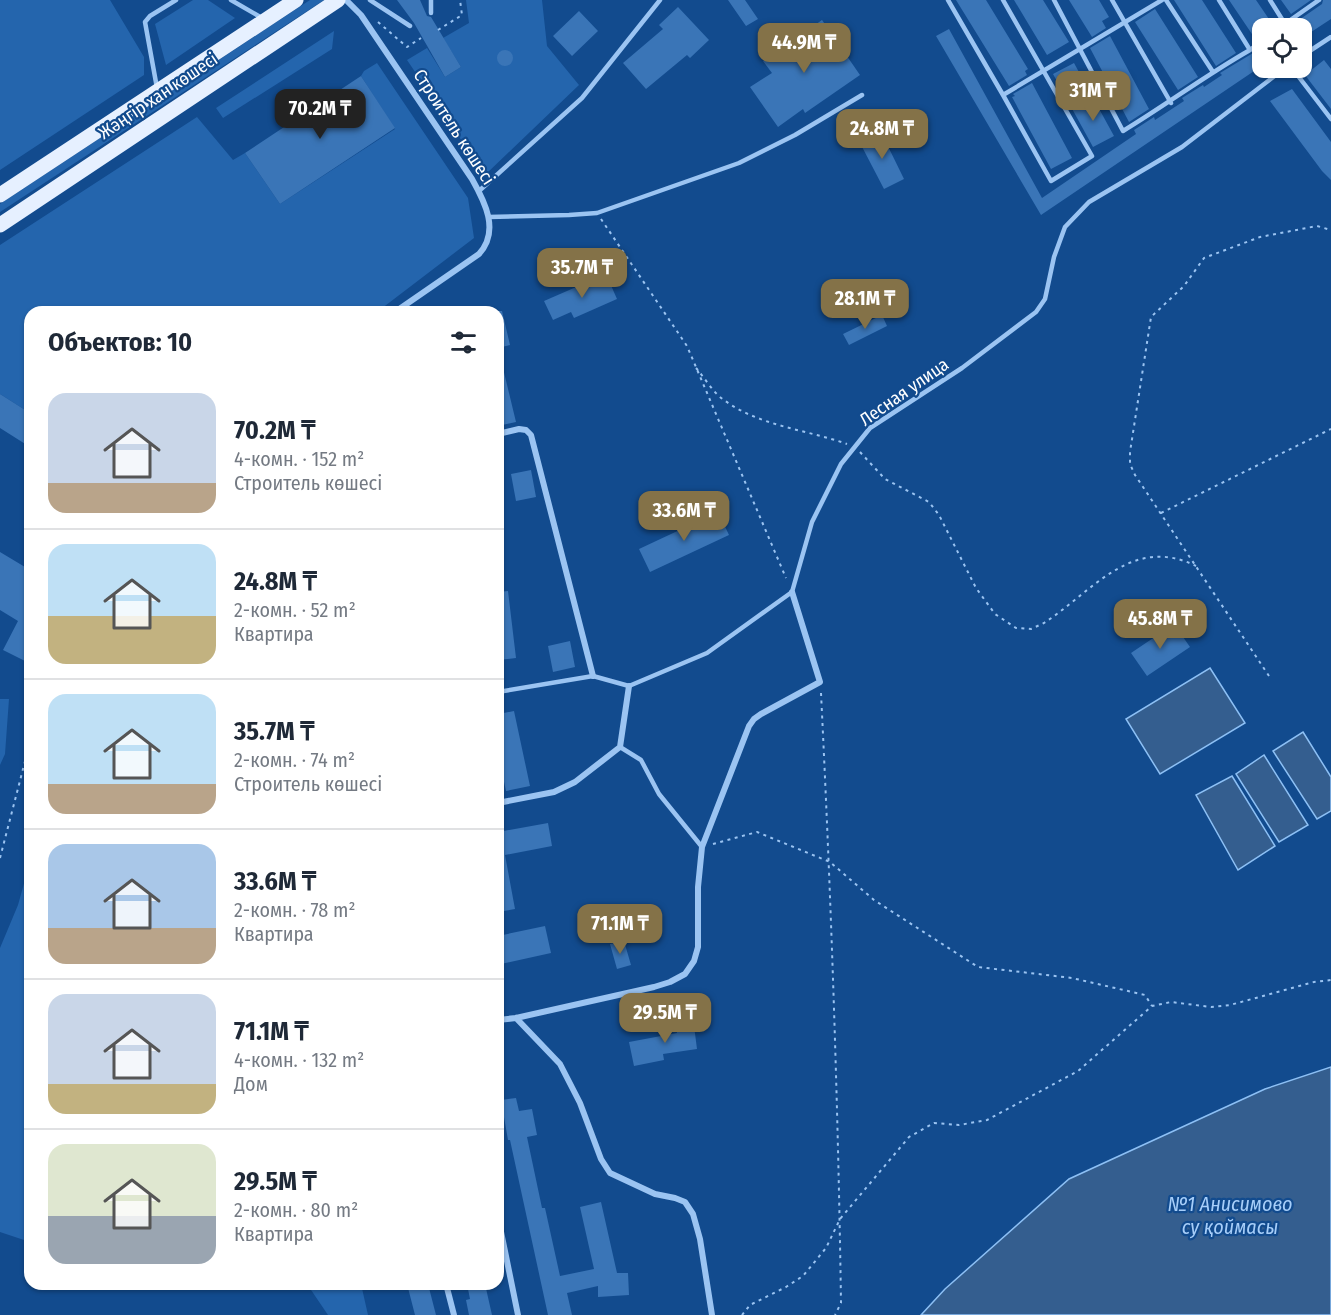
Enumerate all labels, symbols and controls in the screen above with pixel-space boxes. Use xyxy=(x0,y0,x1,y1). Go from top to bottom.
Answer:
map controls xyxy=(1252,18,1312,78)
button: locate xyxy=(1252,18,1312,78)
pin: 44.9M ₸ xyxy=(749,23,859,74)
text: 44.9M ₸ xyxy=(772,30,836,54)
street label: Жәңгір хан көшесі xyxy=(94,48,222,144)
street label: Строитель көшесі xyxy=(408,65,500,189)
pin: 31M ₸ xyxy=(1051,71,1135,122)
text: 31M ₸ xyxy=(1070,78,1117,102)
pin: 70.2M ₸ xyxy=(265,89,375,140)
text: 70.2M ₸ xyxy=(289,96,351,120)
pin: 24.8M ₸ xyxy=(827,109,937,160)
text: 24.8M ₸ xyxy=(850,116,914,140)
pin: 35.7M ₸ xyxy=(527,248,637,299)
text: 35.7M ₸ xyxy=(551,255,613,279)
pin: 28.1M ₸ xyxy=(810,279,920,330)
text: 28.1M ₸ xyxy=(835,286,895,310)
icon: filters xyxy=(447,326,480,359)
text: Объектов: 10 xyxy=(48,327,192,358)
street label: Лесная улица xyxy=(855,353,953,431)
text: 70.2M ₸ xyxy=(234,415,315,446)
icon: home xyxy=(96,417,168,489)
text: 4-комн. · 152 m² xyxy=(234,447,364,471)
text: Строитель көшесі xyxy=(234,471,382,495)
pin: 33.6M ₸ xyxy=(629,491,739,542)
text: 33.6M ₸ xyxy=(652,498,716,522)
text: 24.8M ₸ xyxy=(234,566,317,597)
icon: home xyxy=(96,568,168,640)
text: 2-комн. · 52 m² xyxy=(234,598,356,622)
pin: 45.8M ₸ xyxy=(1105,599,1215,650)
text: 45.8M ₸ xyxy=(1128,606,1192,630)
text: Квартира xyxy=(234,622,314,646)
text: 35.7M ₸ xyxy=(234,716,314,747)
icon: home xyxy=(96,718,168,790)
text: 2-комн. · 74 m² xyxy=(234,748,355,772)
text: Строитель көшесі xyxy=(234,772,382,796)
text: 33.6M ₸ xyxy=(234,866,316,897)
icon: home xyxy=(96,868,168,940)
text: 2-комн. · 78 m² xyxy=(234,898,356,922)
pin: 71.1M ₸ xyxy=(565,904,675,955)
text: 71.1M ₸ xyxy=(591,911,649,935)
text: Квартира xyxy=(234,922,314,946)
pin: 29.5M ₸ xyxy=(610,993,720,1044)
text: 29.5M ₸ xyxy=(633,1000,697,1024)
text: 71.1M ₸ xyxy=(234,1016,309,1047)
icon: home xyxy=(96,1018,168,1090)
text: 4-комн. · 132 m² xyxy=(234,1048,364,1072)
text: Дом xyxy=(234,1072,268,1096)
text: 29.5M ₸ xyxy=(234,1166,317,1197)
icon: home xyxy=(96,1168,168,1240)
water label: №1 Анисимово су қоймасы xyxy=(1167,1192,1293,1239)
text: 2-комн. · 80 m² xyxy=(234,1198,358,1222)
text: Квартира xyxy=(234,1222,314,1246)

